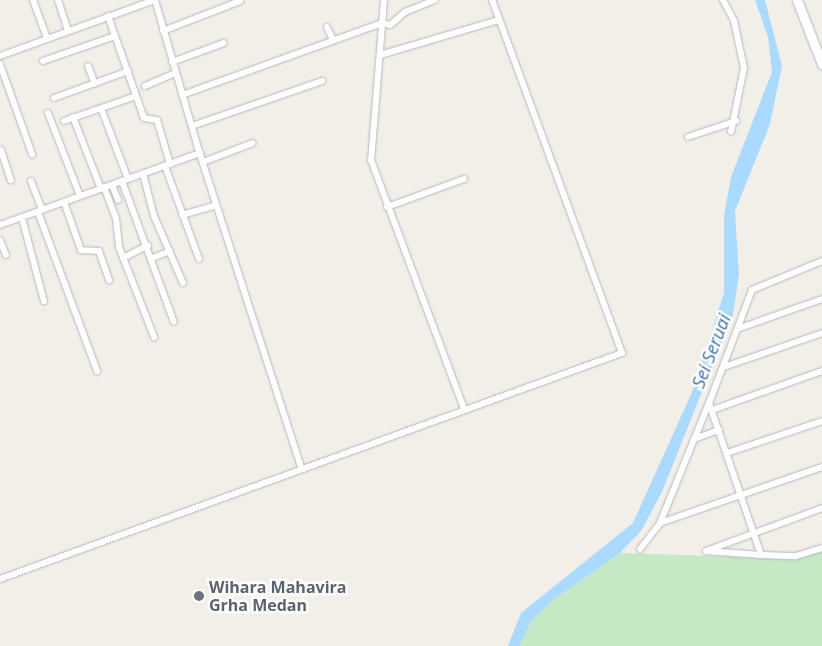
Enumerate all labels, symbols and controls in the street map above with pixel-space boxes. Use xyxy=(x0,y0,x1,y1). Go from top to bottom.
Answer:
water label: Sei Seruai xyxy=(687,311,735,391)
place label: Wihara Mahavira Grha Medan xyxy=(209,577,346,615)
marker: Wihara Mahavira Grha Medan xyxy=(193,590,205,602)

